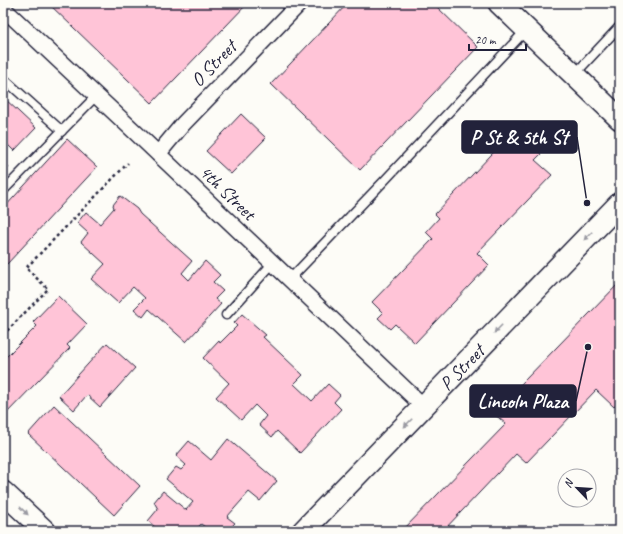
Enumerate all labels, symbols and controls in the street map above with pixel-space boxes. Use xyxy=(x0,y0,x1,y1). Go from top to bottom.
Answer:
scale bar xyxy=(469,26,526,52)
text: 20 m xyxy=(475,32,497,48)
street label: O Street xyxy=(186,33,243,92)
callout: P St & 5th St xyxy=(462,121,577,153)
text: P St & 5th St xyxy=(470,125,571,150)
street label: 4th Street xyxy=(194,160,262,227)
one-way arrow xyxy=(584,231,593,241)
one-way arrow xyxy=(493,324,503,334)
street label: P Street xyxy=(435,338,492,396)
callout: Lincoln Plaza xyxy=(470,385,576,417)
text: Lincoln Plaza xyxy=(478,389,570,414)
one-way arrow xyxy=(403,418,413,428)
north arrow xyxy=(557,468,597,508)
text: N xyxy=(560,476,577,490)
one-way arrow xyxy=(19,507,29,516)

